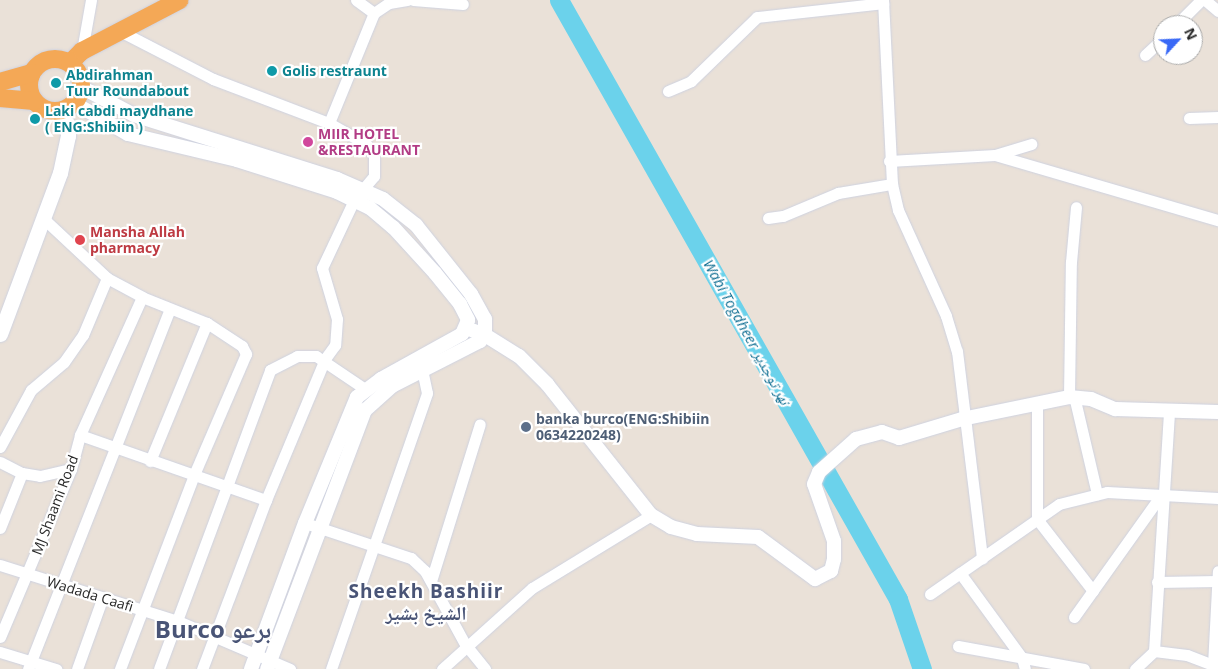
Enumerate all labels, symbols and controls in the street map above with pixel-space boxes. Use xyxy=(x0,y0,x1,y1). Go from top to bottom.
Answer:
north arrow xyxy=(1153,15,1203,65)
text: N xyxy=(1180,25,1202,43)
place label: Golis restraunt xyxy=(282,63,387,79)
marker: Golis restraunt xyxy=(266,65,278,77)
place label: Abdirahman Tuur Roundabout xyxy=(66,67,189,100)
marker: Abdirahman Tuur Roundabout xyxy=(50,77,62,89)
place label: Laki cabdi maydhane ( ENG:Shibiin ) xyxy=(45,103,193,136)
marker: Laki cabdi maydhane ( ENG:Shibiin ) xyxy=(29,113,41,125)
place label: MIIR HOTEL &RESTAURANT xyxy=(318,126,420,158)
marker: MIIR HOTEL &RESTAURANT xyxy=(302,136,314,148)
place label: Mansha Allah pharmacy xyxy=(90,224,185,256)
marker: Mansha Allah pharmacy xyxy=(74,234,86,246)
water label: Wabi Togdheer نهر توجدير xyxy=(700,256,794,408)
place label: banka burco(ENG:Shibiin 0634220248) xyxy=(536,411,709,444)
marker: banka burco(ENG:Shibiin 0634220248) xyxy=(520,421,532,433)
street label: MJ Shaami Road xyxy=(28,453,82,557)
street label: Wadada Caafi xyxy=(45,573,135,615)
district label: Sheekh Bashiir الشيخ بشير xyxy=(347,581,505,625)
district label: Burco برعو xyxy=(155,615,271,643)

